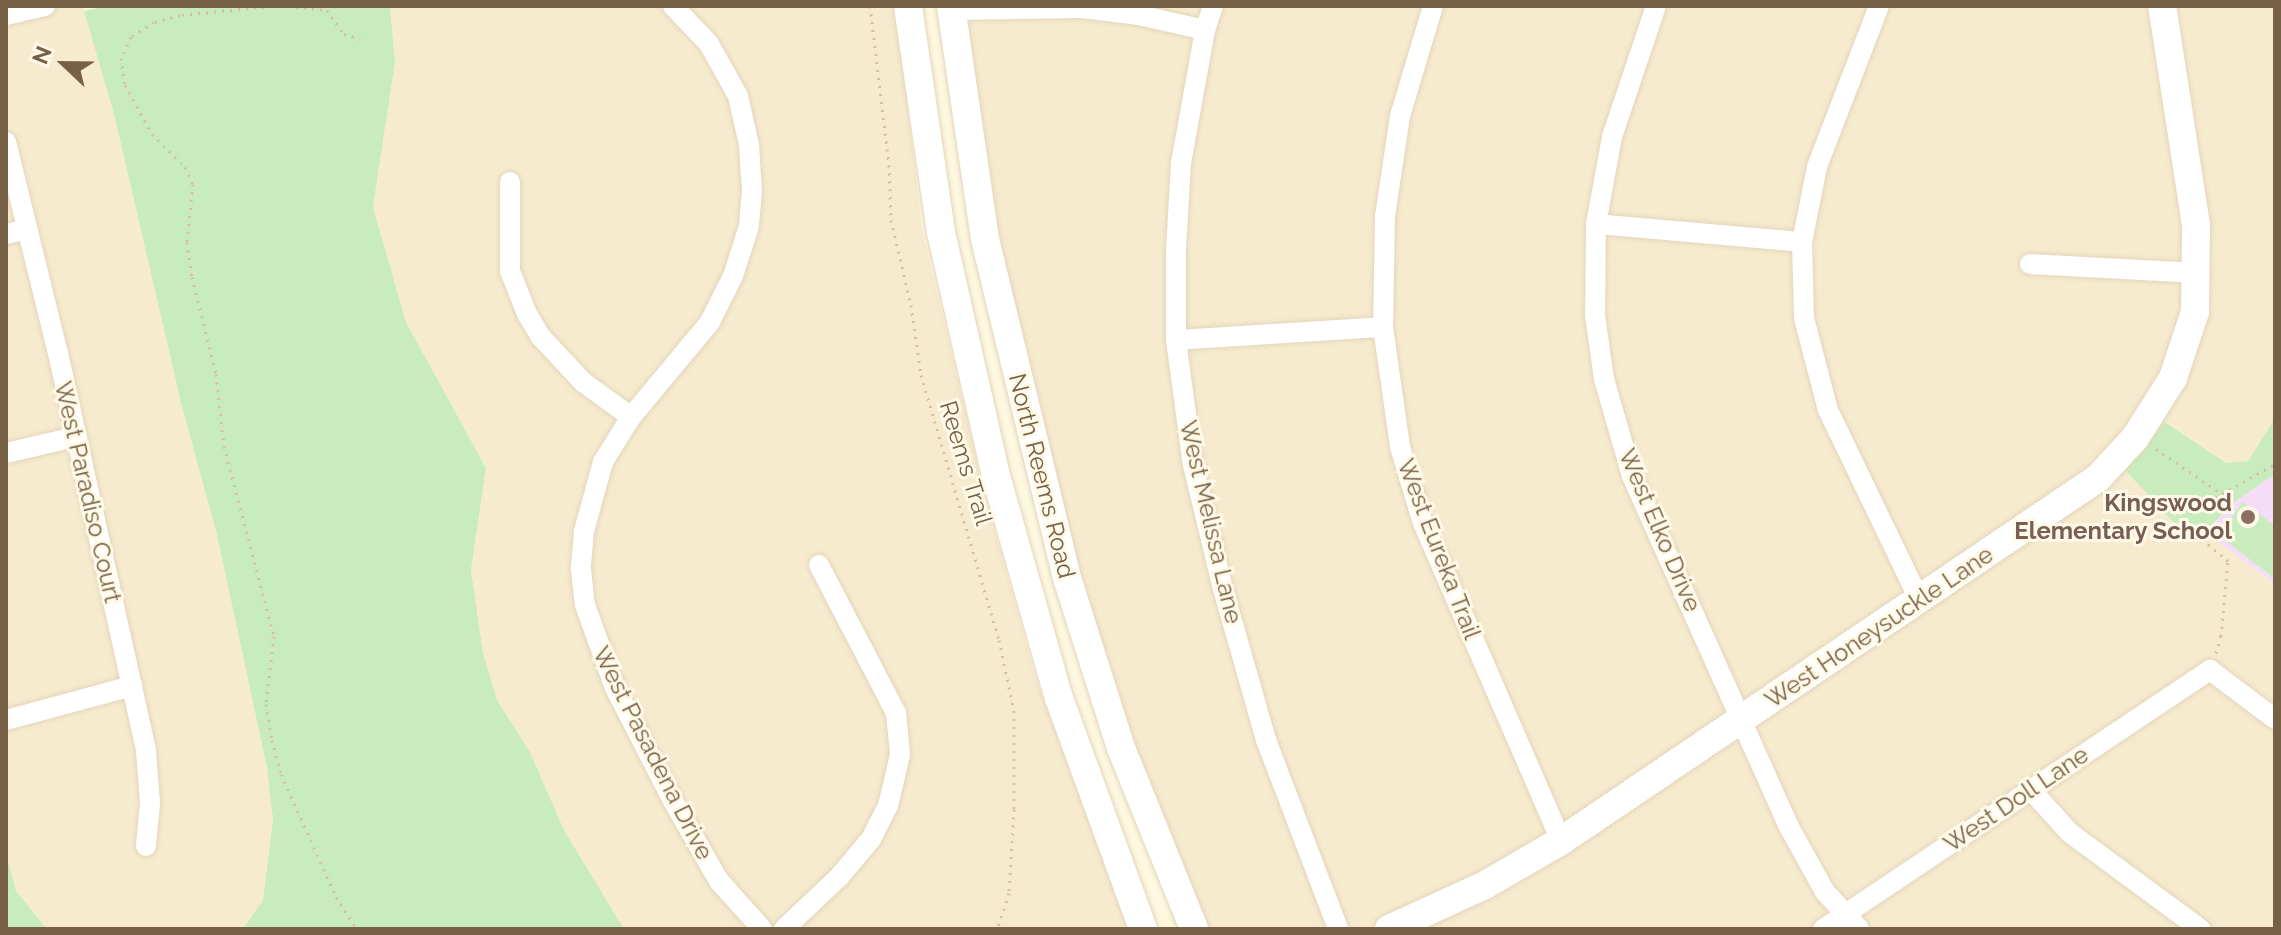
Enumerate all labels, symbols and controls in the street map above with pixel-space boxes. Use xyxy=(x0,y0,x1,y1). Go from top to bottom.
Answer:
north arrow xyxy=(24,24,104,104)
text: N xyxy=(27,42,57,68)
street label: North Reems Road xyxy=(1003,371,1081,581)
street label: West Paradiso Court xyxy=(49,379,127,605)
street label: Reems Trail xyxy=(933,397,999,529)
street label: West Melissa Lane xyxy=(1174,418,1248,626)
street label: West Elko Drive xyxy=(1613,444,1707,616)
street label: West Eureka Trail xyxy=(1391,454,1487,644)
place label: Kingswood Elementary School xyxy=(2014,489,2232,545)
marker: Kingswood Elementary School xyxy=(2239,508,2257,526)
street label: West Honeysuckle Lane xyxy=(1759,540,1999,714)
street label: West Pasadena Drive xyxy=(587,642,719,864)
street label: West Doll Lane xyxy=(1938,740,2094,858)

